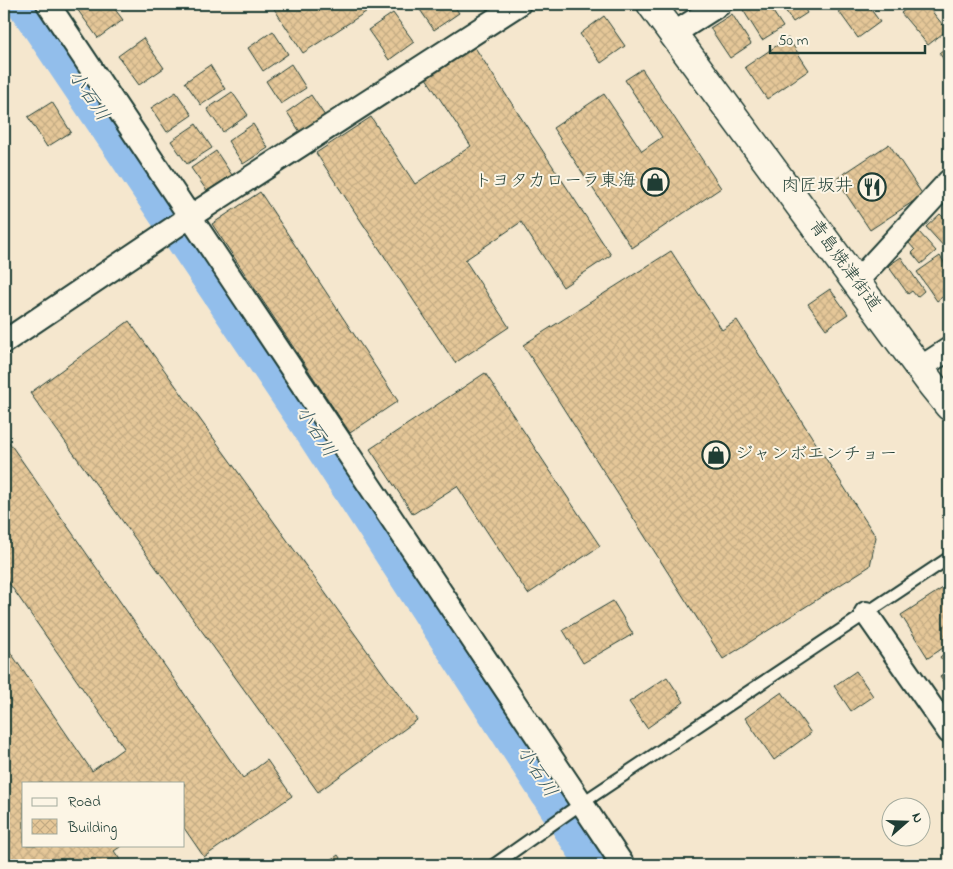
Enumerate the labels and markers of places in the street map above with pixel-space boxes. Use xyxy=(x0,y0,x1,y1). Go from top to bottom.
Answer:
shop icon: トヨタカローラ東海 xyxy=(640,167,670,197)
place label: トヨタカローラ東海 xyxy=(474,169,636,195)
restaurant icon: 肉匠坂井 xyxy=(857,172,887,202)
place label: 肉匠坂井 xyxy=(781,174,853,200)
shop icon: ジャンボエンチョー xyxy=(701,440,731,470)
place label: ジャンボエンチョー xyxy=(735,442,897,468)

